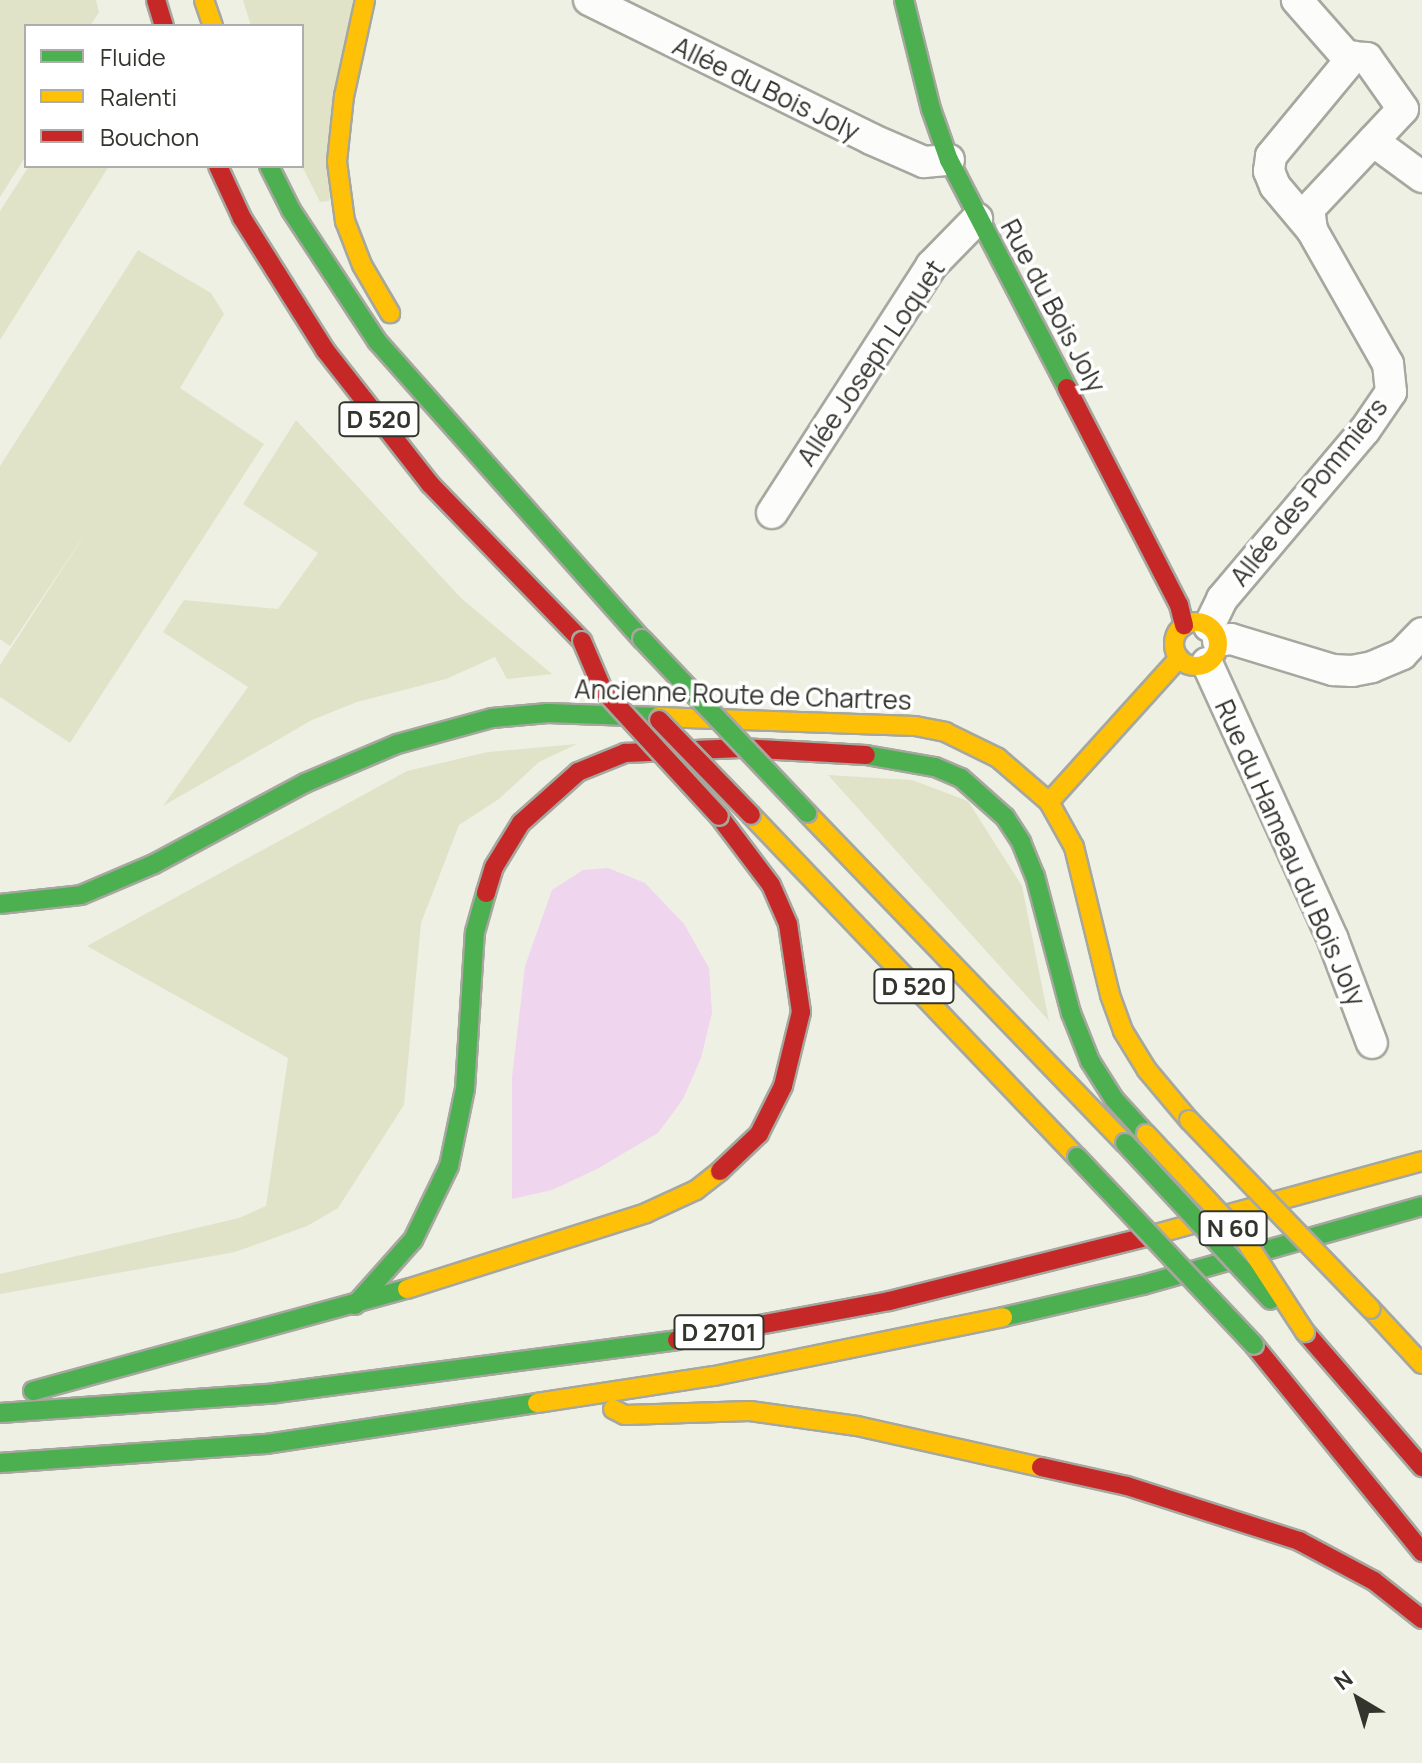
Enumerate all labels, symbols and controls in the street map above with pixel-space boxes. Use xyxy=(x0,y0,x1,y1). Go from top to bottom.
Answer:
legend xyxy=(24,24,304,168)
street label: Allée du Bois Joly xyxy=(668,30,864,148)
text: Fluide xyxy=(100,40,166,73)
text: Ralenti xyxy=(100,80,177,113)
text: Bouchon xyxy=(100,120,199,153)
street label: Rue du Bois Joly xyxy=(994,214,1112,398)
street label: Allée Joseph Loquet xyxy=(791,254,951,472)
street label: Allée des Pommiers xyxy=(1224,392,1394,592)
road number: D 520 xyxy=(337,399,421,439)
street label: Ancienne Route de Chartres xyxy=(574,674,912,716)
street label: Rue du Hameau du Bois Joly xyxy=(1208,695,1372,1011)
road number: D 520 xyxy=(872,966,956,1006)
road number: N 60 xyxy=(1197,1208,1269,1248)
road number: D 2701 xyxy=(673,1312,765,1352)
north arrow xyxy=(1318,1659,1398,1739)
text: N xyxy=(1328,1663,1359,1697)

